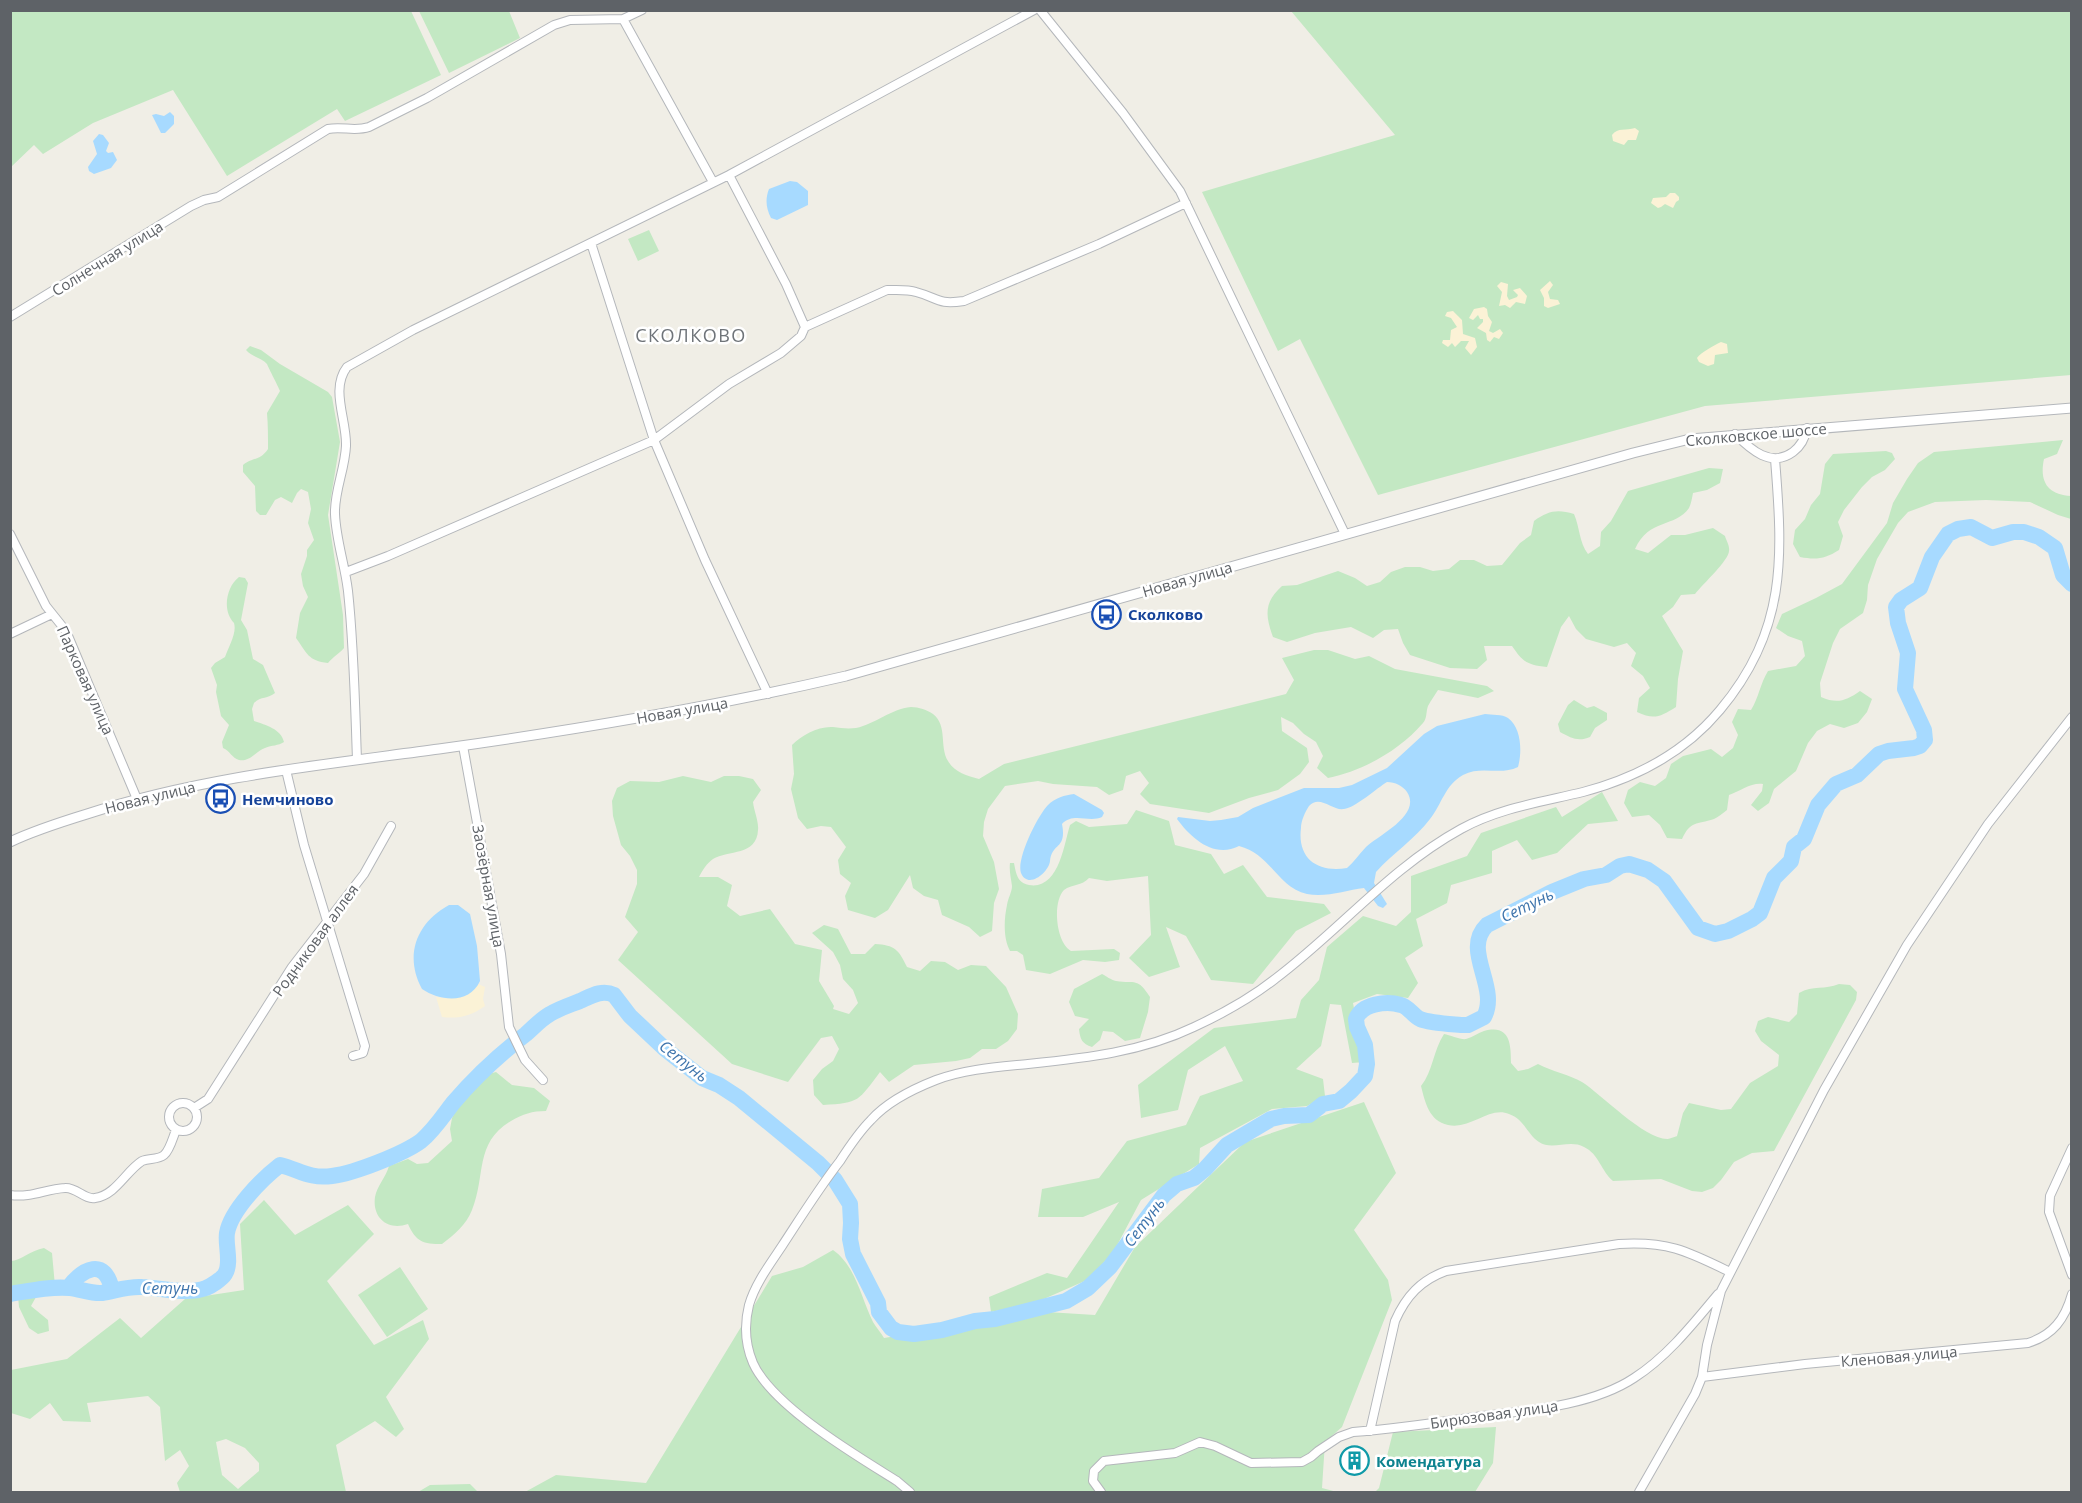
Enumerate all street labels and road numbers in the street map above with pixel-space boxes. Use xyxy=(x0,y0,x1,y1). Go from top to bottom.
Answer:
street label: Солнечная улица xyxy=(48,216,166,300)
street label: Сколковское шоссе xyxy=(1685,418,1827,450)
street label: Новая улица xyxy=(1140,557,1234,601)
street label: Парковая улица xyxy=(53,622,119,738)
street label: Новая улица xyxy=(635,692,729,728)
street label: Новая улица xyxy=(103,776,197,818)
street label: Заозёрная улица xyxy=(468,823,510,949)
street label: Родниковая аллея xyxy=(268,880,362,1000)
street label: Кленовая улица xyxy=(1840,1341,1958,1371)
street label: Бирюзовая улица xyxy=(1429,1395,1559,1433)

